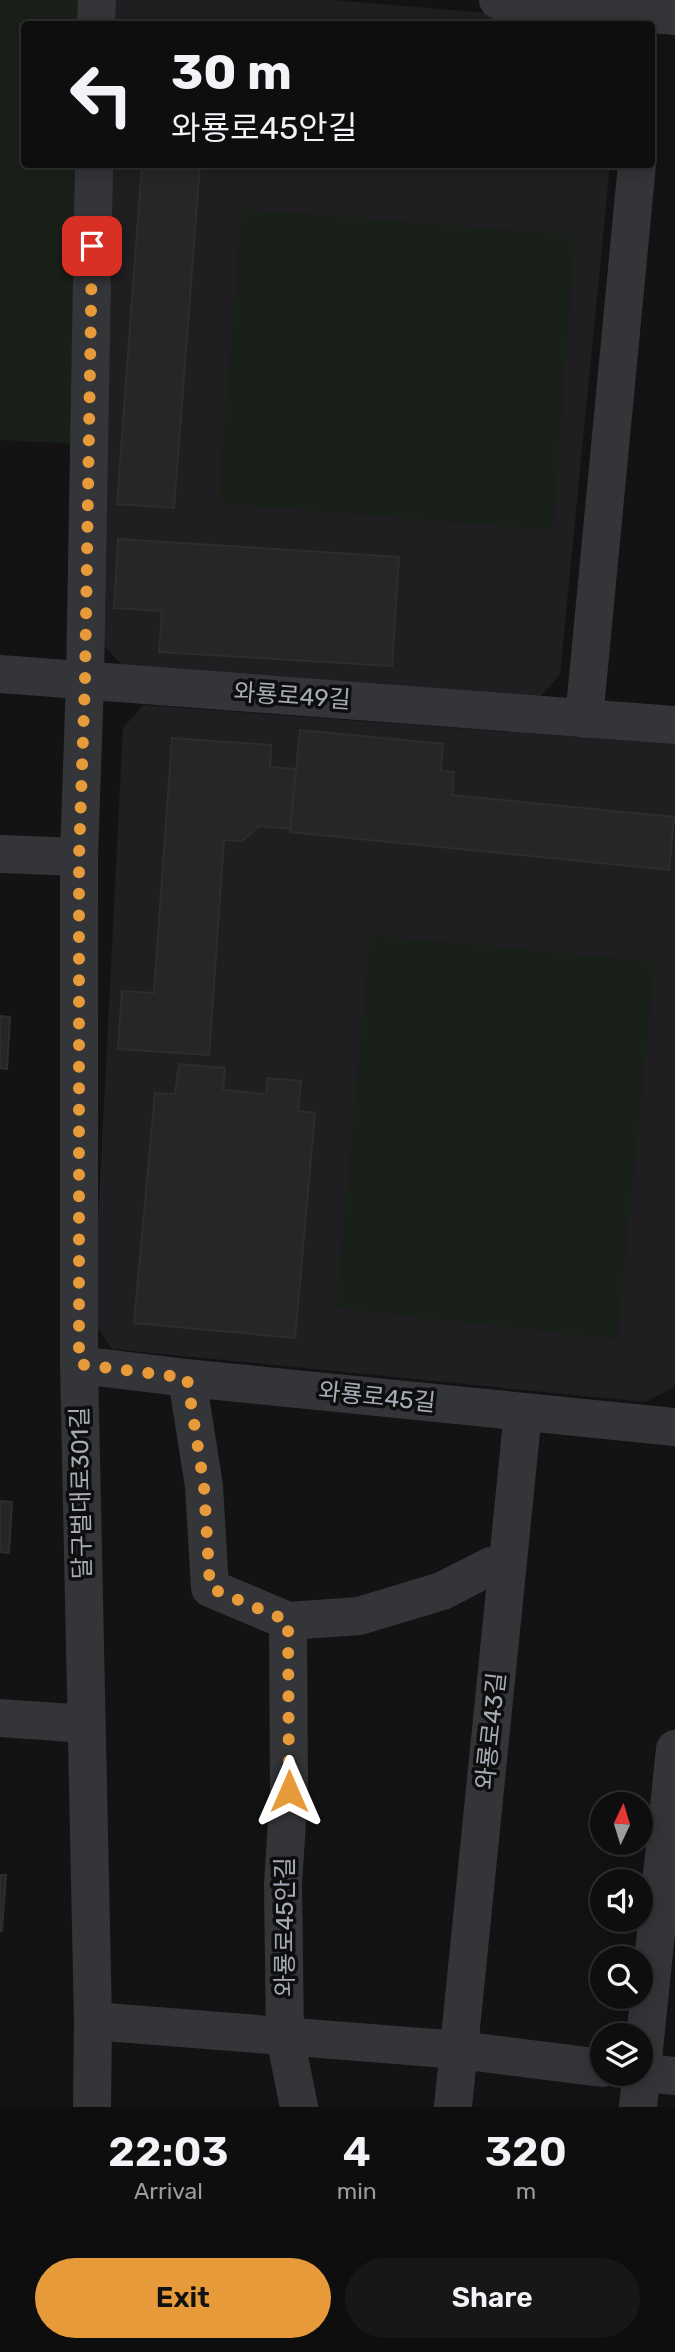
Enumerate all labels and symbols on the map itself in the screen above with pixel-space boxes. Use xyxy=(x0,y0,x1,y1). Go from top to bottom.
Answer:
pin xyxy=(62,216,122,276)
street label: 와룡로49길 xyxy=(233,678,351,714)
street label: 와룡로45길 xyxy=(317,1377,437,1417)
street label: 달구벌대로301길 xyxy=(65,1407,97,1579)
street label: 와룡로43길 xyxy=(471,1671,511,1791)
position arrow xyxy=(252,1754,326,1828)
north arrow xyxy=(590,1792,653,1855)
street label: 와룡로45안길 xyxy=(271,1857,299,1997)

